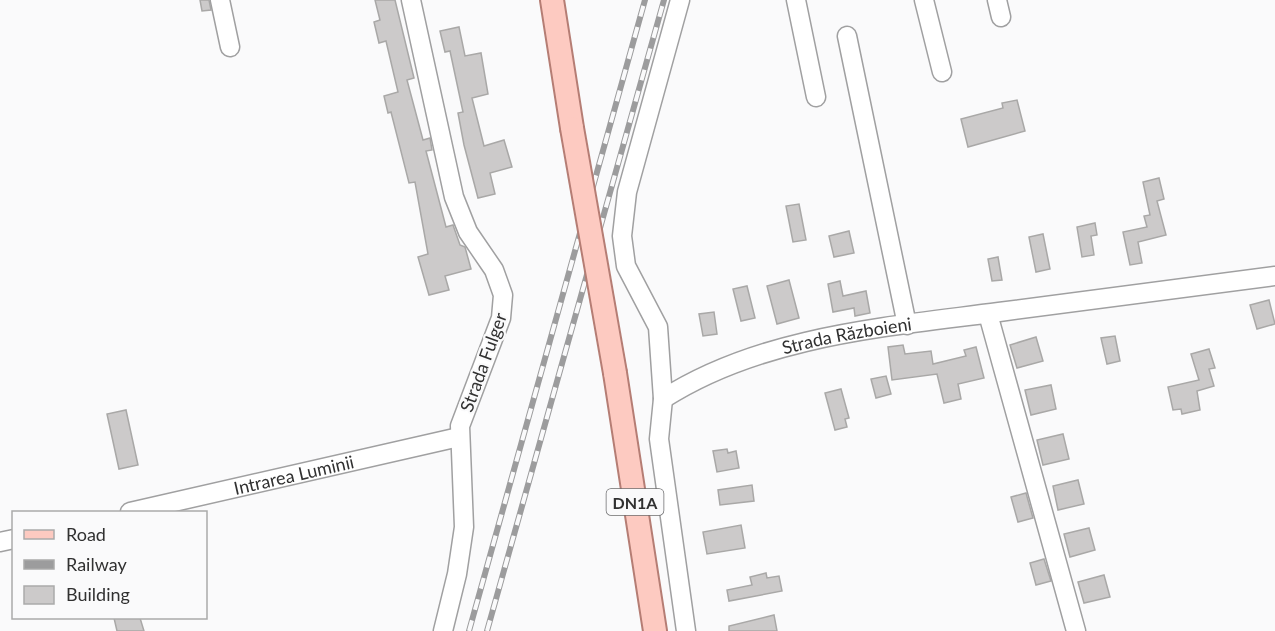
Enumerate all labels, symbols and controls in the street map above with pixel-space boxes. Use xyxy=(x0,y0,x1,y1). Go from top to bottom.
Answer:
street label: Strada Fulger xyxy=(455,309,511,415)
street label: Strada Războieni xyxy=(779,312,913,358)
street label: Intrarea Luminii xyxy=(232,450,356,499)
road number: DN1A xyxy=(606,489,664,515)
legend xyxy=(12,511,207,619)
text: Road xyxy=(66,523,106,545)
text: Railway xyxy=(66,553,127,575)
text: Building xyxy=(66,583,130,605)

